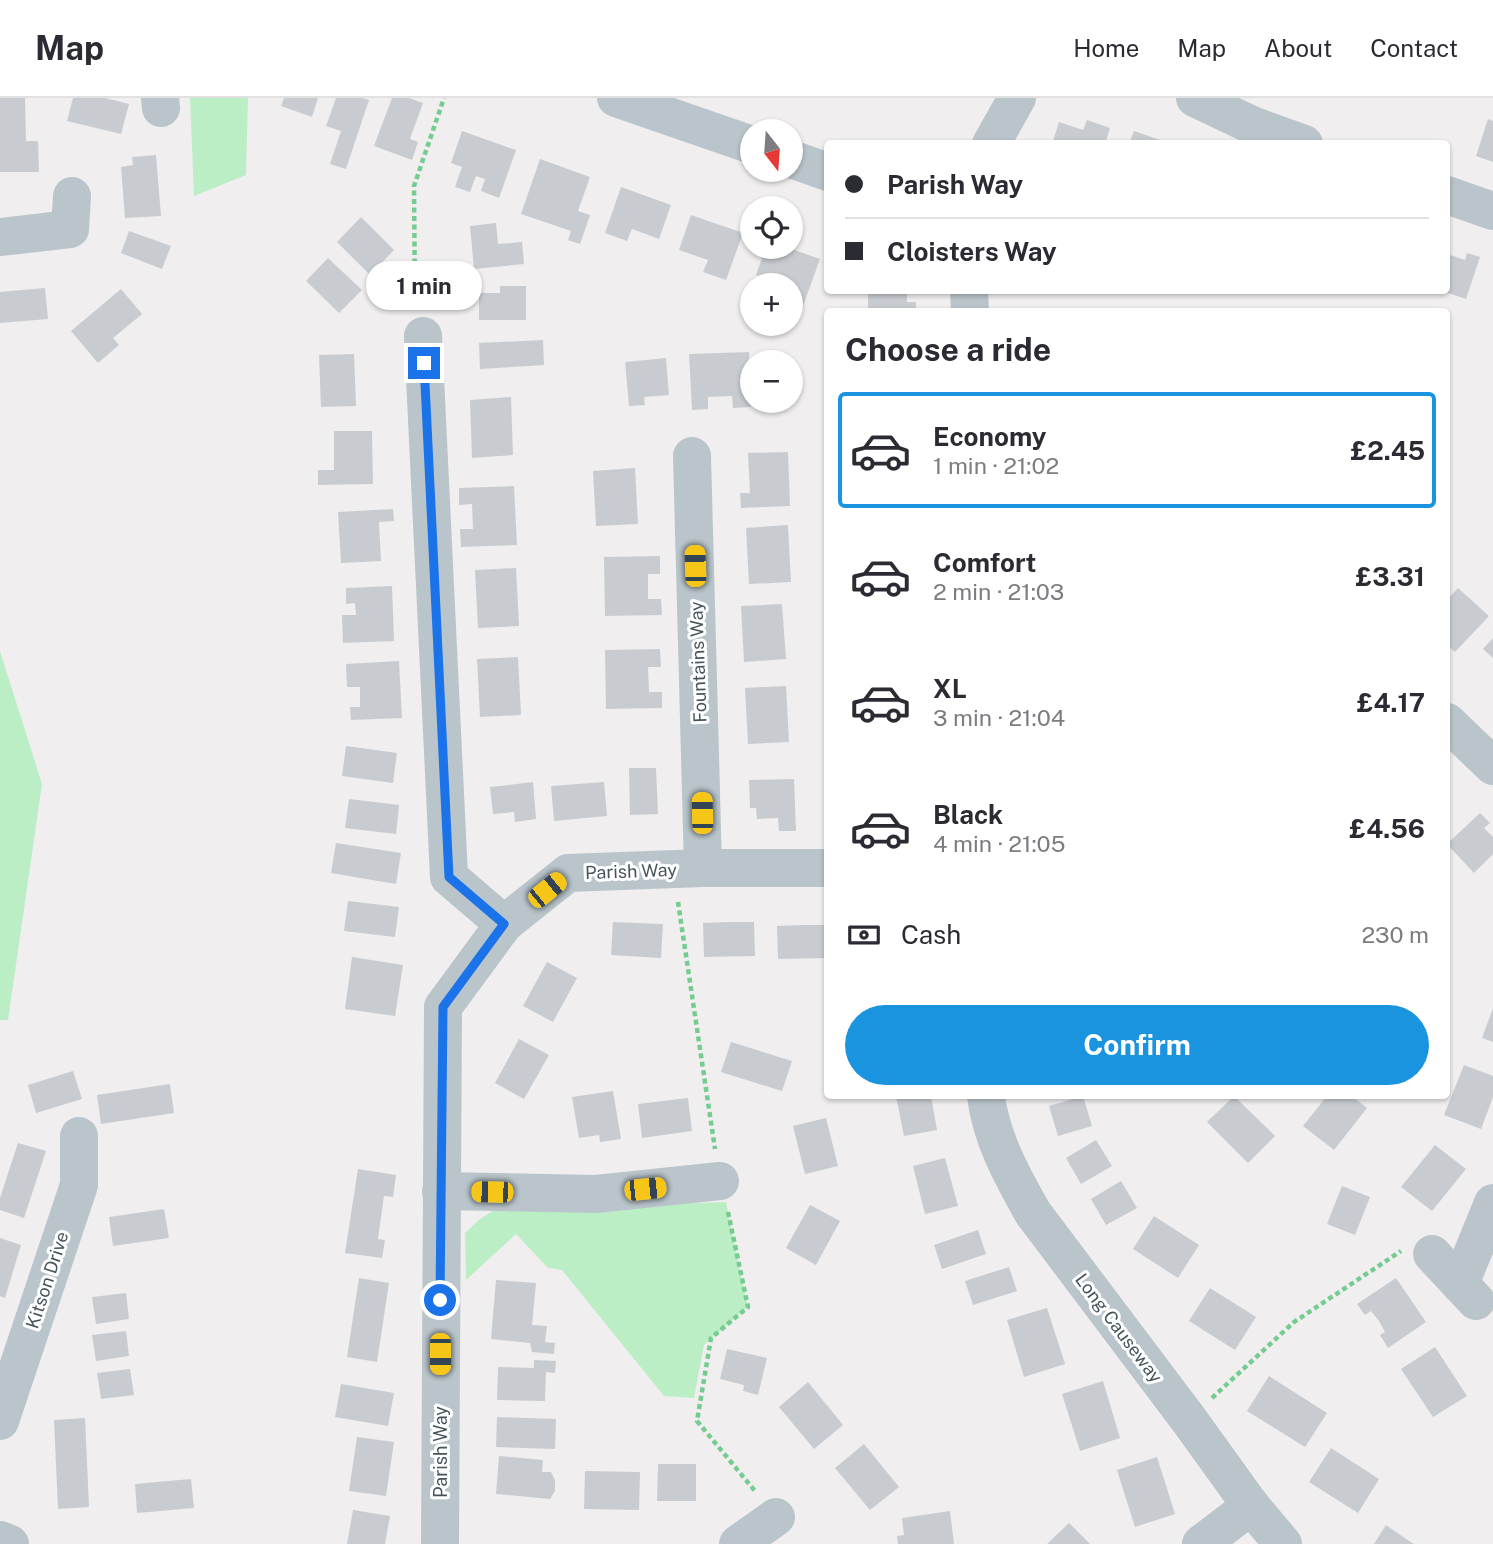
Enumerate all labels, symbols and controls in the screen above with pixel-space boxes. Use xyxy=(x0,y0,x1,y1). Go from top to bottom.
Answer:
text: Map xyxy=(35,29,104,67)
text: Home xyxy=(1073,34,1139,62)
text: Map xyxy=(1177,34,1226,62)
text: About xyxy=(1264,34,1332,62)
text: Contact xyxy=(1370,34,1458,62)
north arrow xyxy=(740,119,803,182)
map controls xyxy=(740,119,803,413)
text: Parish Way xyxy=(887,169,1023,200)
button: locate xyxy=(740,196,803,259)
text: Cloisters Way xyxy=(887,236,1057,267)
callout: 1 min xyxy=(366,261,482,310)
text: 1 min xyxy=(396,272,452,299)
button: + xyxy=(740,273,803,336)
text: Choose a ride xyxy=(845,331,1051,368)
route end xyxy=(408,347,440,379)
button: − xyxy=(740,350,803,413)
icon: car xyxy=(849,419,912,482)
text: Economy xyxy=(933,421,1046,452)
text: £2.45 xyxy=(1350,435,1425,466)
text: 1 min · 21:02 xyxy=(933,452,1059,479)
car xyxy=(684,545,707,587)
icon: car xyxy=(849,545,912,608)
text: Comfort xyxy=(933,547,1036,578)
text: £3.31 xyxy=(1355,561,1425,592)
text: 2 min · 21:03 xyxy=(933,578,1064,605)
street label: Fountains Way xyxy=(685,601,711,723)
icon: car xyxy=(849,671,912,734)
text: XL xyxy=(933,673,967,704)
text: £4.17 xyxy=(1357,687,1425,718)
text: 3 min · 21:04 xyxy=(933,704,1065,731)
car xyxy=(692,792,713,834)
icon: car xyxy=(849,797,912,860)
text: Black xyxy=(933,799,1003,830)
text: £4.56 xyxy=(1349,813,1425,844)
text: 4 min · 21:05 xyxy=(933,830,1065,857)
street label: Parish Way xyxy=(585,859,678,883)
car xyxy=(525,869,570,911)
icon: cash xyxy=(845,916,883,954)
text: Cash xyxy=(901,919,961,950)
text: 230 m xyxy=(1361,921,1429,948)
button: Confirm xyxy=(845,1005,1429,1085)
car xyxy=(624,1176,667,1202)
car xyxy=(471,1181,514,1203)
street label: Kitson Drive xyxy=(21,1229,73,1331)
street label: Long Causeway xyxy=(1071,1269,1167,1387)
route start xyxy=(424,1284,456,1316)
car xyxy=(430,1333,451,1375)
street label: Parish Way xyxy=(430,1406,451,1498)

